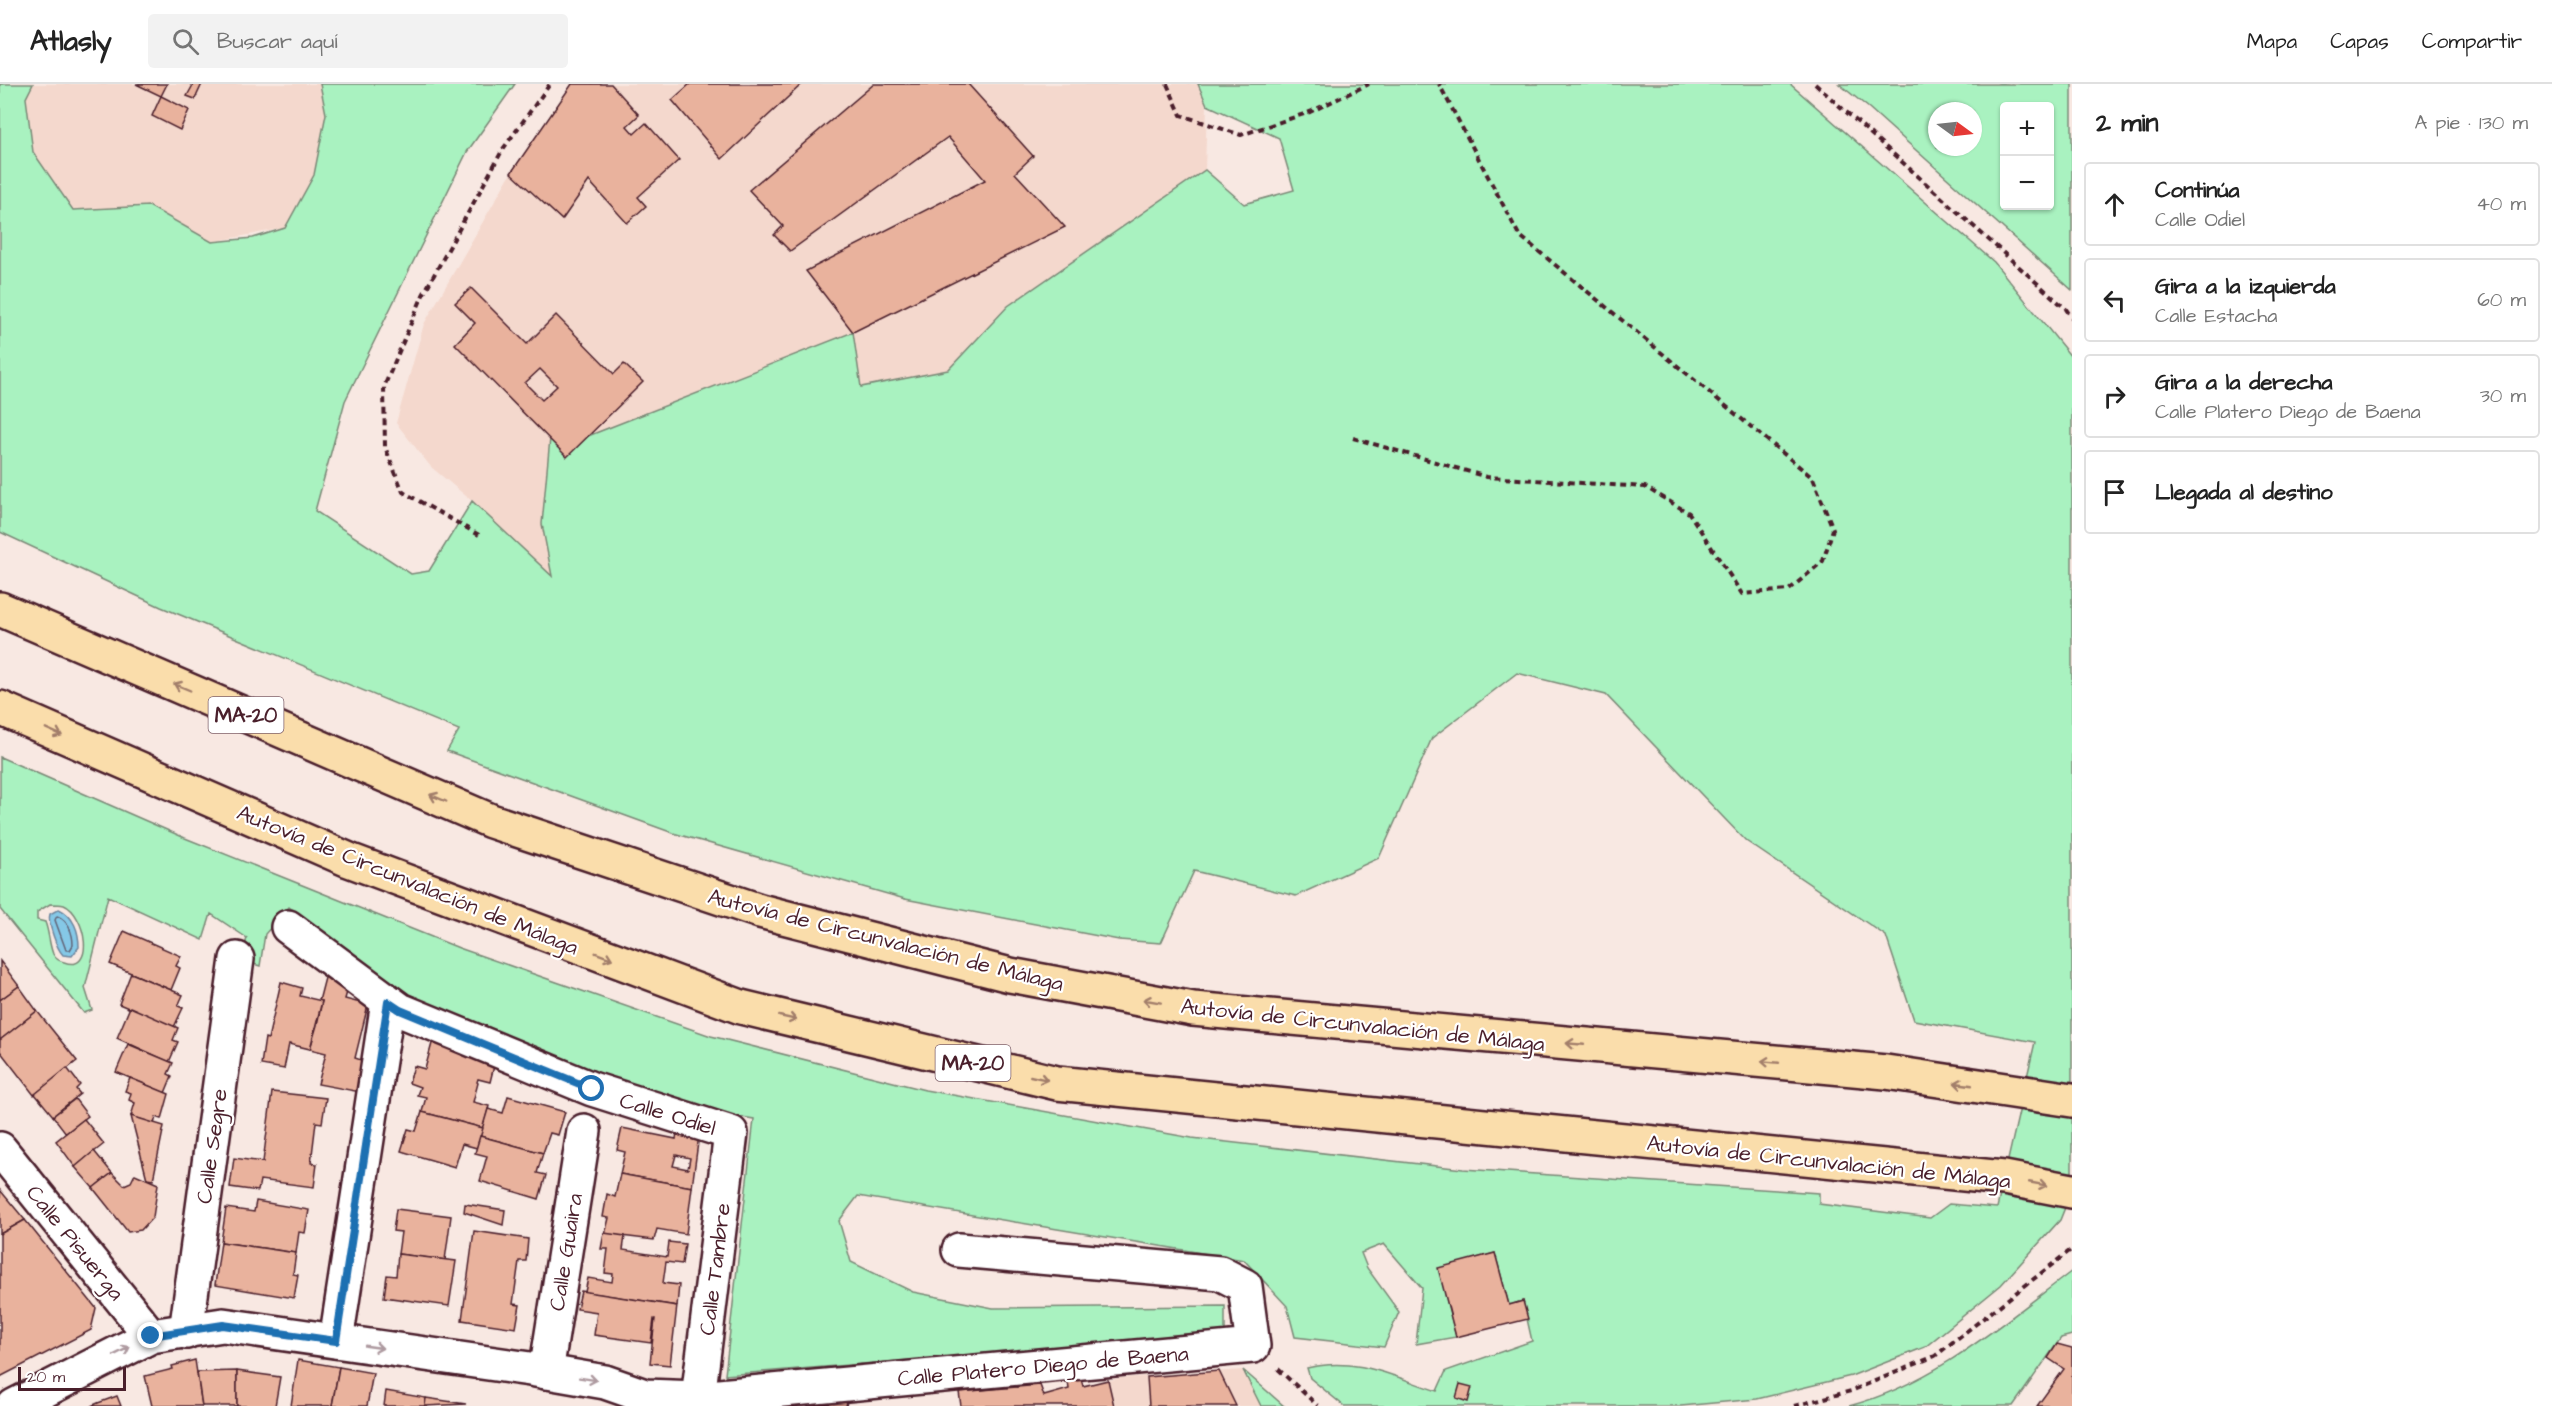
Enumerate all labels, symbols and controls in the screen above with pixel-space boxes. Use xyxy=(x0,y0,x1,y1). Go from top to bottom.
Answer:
search box xyxy=(148,14,568,68)
text: Atlasly xyxy=(30,22,112,61)
icon: search xyxy=(169,25,202,58)
text: Buscar aquí xyxy=(217,26,338,57)
text: Mapa xyxy=(2247,27,2297,56)
text: Capas xyxy=(2330,27,2389,56)
text: Compartir xyxy=(2422,27,2522,56)
north arrow xyxy=(1928,102,1982,156)
map controls xyxy=(2000,102,2054,210)
button: + xyxy=(2000,102,2054,156)
text: 2 min xyxy=(2096,105,2158,141)
text: A pie · 130 m xyxy=(2414,109,2528,137)
button: − xyxy=(2000,156,2054,210)
text: Continúa xyxy=(2155,175,2240,206)
icon: ahead xyxy=(2098,188,2131,221)
text: 40 m xyxy=(2476,190,2526,218)
text: Calle Odiel xyxy=(2155,206,2245,234)
text: Gira a la izquierda xyxy=(2155,271,2336,302)
icon: left xyxy=(2098,284,2131,317)
text: 60 m xyxy=(2477,286,2526,314)
text: Calle Estacha xyxy=(2155,302,2277,330)
text: Gira a la derecha xyxy=(2155,367,2332,398)
icon: right xyxy=(2098,380,2131,413)
text: 30 m xyxy=(2480,382,2526,410)
text: Calle Platero Diego de Baena xyxy=(2155,398,2421,426)
icon: arrive xyxy=(2098,476,2131,509)
text: Llegada al destino xyxy=(2155,477,2333,508)
one-way arrow xyxy=(173,681,191,692)
road number: MA-20 xyxy=(208,697,284,733)
one-way arrow xyxy=(44,727,62,738)
one-way arrow xyxy=(429,792,447,803)
street label: Autovía de Circunvalación de Málaga xyxy=(232,798,583,964)
street label: Autovía de Circunvalación de Málaga xyxy=(704,881,1067,1001)
one-way arrow xyxy=(594,951,612,962)
street label: Autovía de Circunvalación de Málaga xyxy=(1179,991,1546,1061)
one-way arrow xyxy=(1142,995,1162,1006)
one-way arrow xyxy=(778,1013,797,1025)
one-way arrow xyxy=(1566,1038,1586,1049)
road number: MA-20 xyxy=(936,1045,1010,1081)
one-way arrow xyxy=(1760,1056,1780,1067)
one-way arrow xyxy=(1029,1073,1048,1085)
route start xyxy=(578,1075,604,1101)
one-way arrow xyxy=(1954,1078,1974,1089)
street label: Calle Odiel xyxy=(616,1085,719,1144)
street label: Calle Segre xyxy=(189,1087,237,1206)
street label: Autovía de Circunvalación de Málaga xyxy=(1645,1128,2012,1198)
street label: Calle Pisuerga xyxy=(18,1179,131,1308)
one-way arrow xyxy=(2028,1179,2047,1190)
street label: Calle Guaira xyxy=(542,1191,591,1313)
street label: Calle Tambre xyxy=(692,1201,739,1337)
route end xyxy=(137,1322,163,1348)
street label: Calle Platero Diego de Baena xyxy=(896,1338,1190,1396)
one-way arrow xyxy=(364,1341,384,1352)
one-way arrow xyxy=(113,1344,131,1356)
scale bar xyxy=(18,1364,126,1392)
text: 20 m xyxy=(27,1366,65,1388)
one-way arrow xyxy=(578,1374,597,1385)

